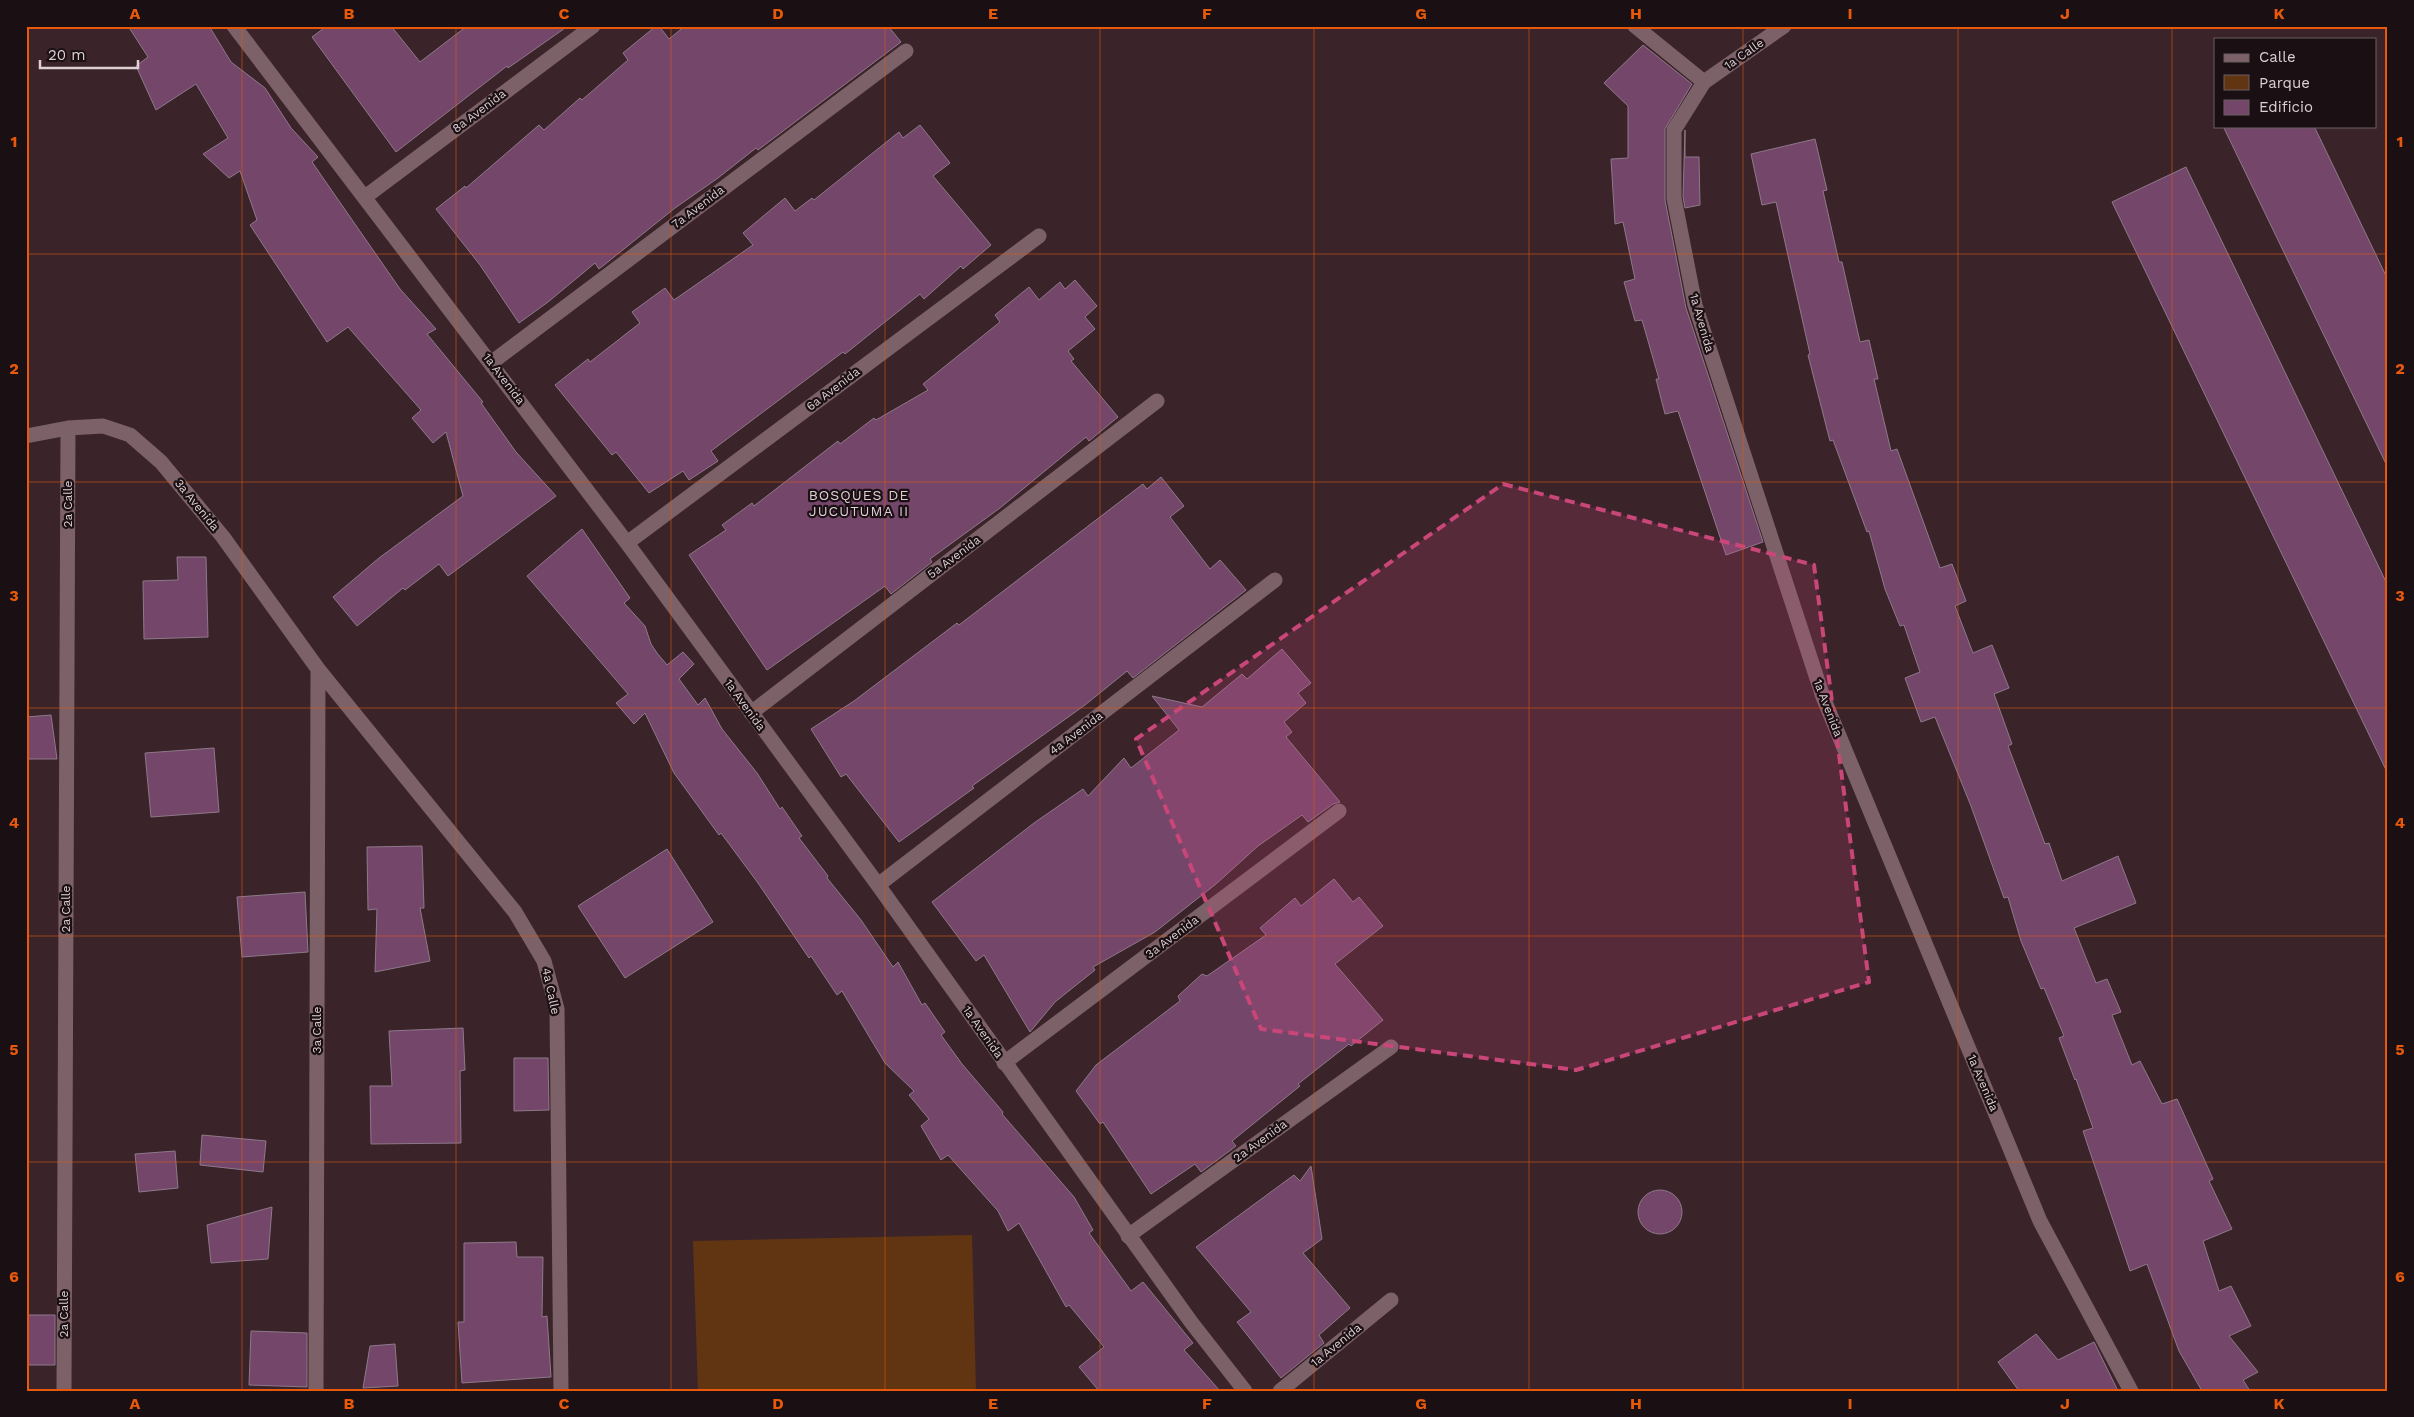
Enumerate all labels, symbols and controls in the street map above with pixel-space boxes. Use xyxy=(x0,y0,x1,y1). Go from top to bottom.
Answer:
text: A xyxy=(130,4,141,23)
text: B xyxy=(344,4,355,23)
text: C xyxy=(559,4,570,23)
text: D xyxy=(772,4,784,23)
text: E xyxy=(988,4,998,23)
text: F xyxy=(1202,4,1212,23)
text: G xyxy=(1415,4,1427,23)
text: H xyxy=(1630,4,1642,23)
text: I xyxy=(1847,4,1853,23)
text: J xyxy=(2060,4,2070,23)
text: K xyxy=(2273,4,2285,23)
street label: 1a Calle xyxy=(1722,35,1766,73)
scale bar xyxy=(40,38,138,70)
legend xyxy=(2214,38,2376,128)
text: 20 m xyxy=(48,46,86,64)
text: Calle xyxy=(2259,48,2296,66)
text: Parque xyxy=(2259,74,2310,92)
street label: 8a Avenida xyxy=(450,86,509,136)
text: Edificio xyxy=(2259,98,2313,116)
text: 1 xyxy=(11,132,17,151)
text: 1 xyxy=(2397,132,2403,151)
street label: 7a Avenida xyxy=(669,183,727,231)
street label: 1a Avenida xyxy=(1687,292,1717,354)
street label: 1a Avenida xyxy=(480,351,528,408)
text: 2 xyxy=(9,359,19,378)
text: 2 xyxy=(2395,359,2405,378)
street label: 6a Avenida xyxy=(804,364,863,414)
street label: 3a Avenida xyxy=(172,476,222,534)
street label: 2a Calle xyxy=(61,480,75,527)
district label: BOSQUES DE JUCUTUMA II xyxy=(809,487,909,519)
street label: 5a Avenida xyxy=(925,532,983,581)
text: 3 xyxy=(9,586,19,605)
text: 3 xyxy=(2395,586,2405,605)
street label: 1a Avenida xyxy=(722,676,769,734)
street label: 1a Avenida xyxy=(1811,677,1845,739)
street label: 4a Avenida xyxy=(1047,708,1106,758)
text: 4 xyxy=(9,813,19,832)
text: 4 xyxy=(2395,813,2405,832)
street label: 2a Calle xyxy=(59,885,73,932)
street label: 3a Avenida xyxy=(1143,912,1201,961)
street label: 4a Calle xyxy=(539,966,563,1016)
street label: 1a Avenida xyxy=(960,1003,1006,1061)
street label: 3a Calle xyxy=(310,1006,324,1053)
text: 5 xyxy=(9,1040,19,1059)
text: 5 xyxy=(2395,1040,2405,1059)
street label: 1a Avenida xyxy=(1965,1052,2001,1114)
street label: 2a Avenida xyxy=(1231,1117,1290,1165)
text: 6 xyxy=(9,1267,19,1286)
text: 6 xyxy=(2395,1267,2405,1286)
street label: 2a Calle xyxy=(57,1290,71,1337)
street label: 1a Avenida xyxy=(1308,1320,1364,1369)
text: A xyxy=(130,1394,141,1413)
text: B xyxy=(344,1394,355,1413)
text: C xyxy=(559,1394,570,1413)
text: D xyxy=(772,1394,784,1413)
text: E xyxy=(988,1394,998,1413)
text: F xyxy=(1202,1394,1212,1413)
text: G xyxy=(1415,1394,1427,1413)
text: H xyxy=(1630,1394,1642,1413)
text: I xyxy=(1847,1394,1853,1413)
text: J xyxy=(2060,1394,2070,1413)
text: K xyxy=(2273,1394,2285,1413)

